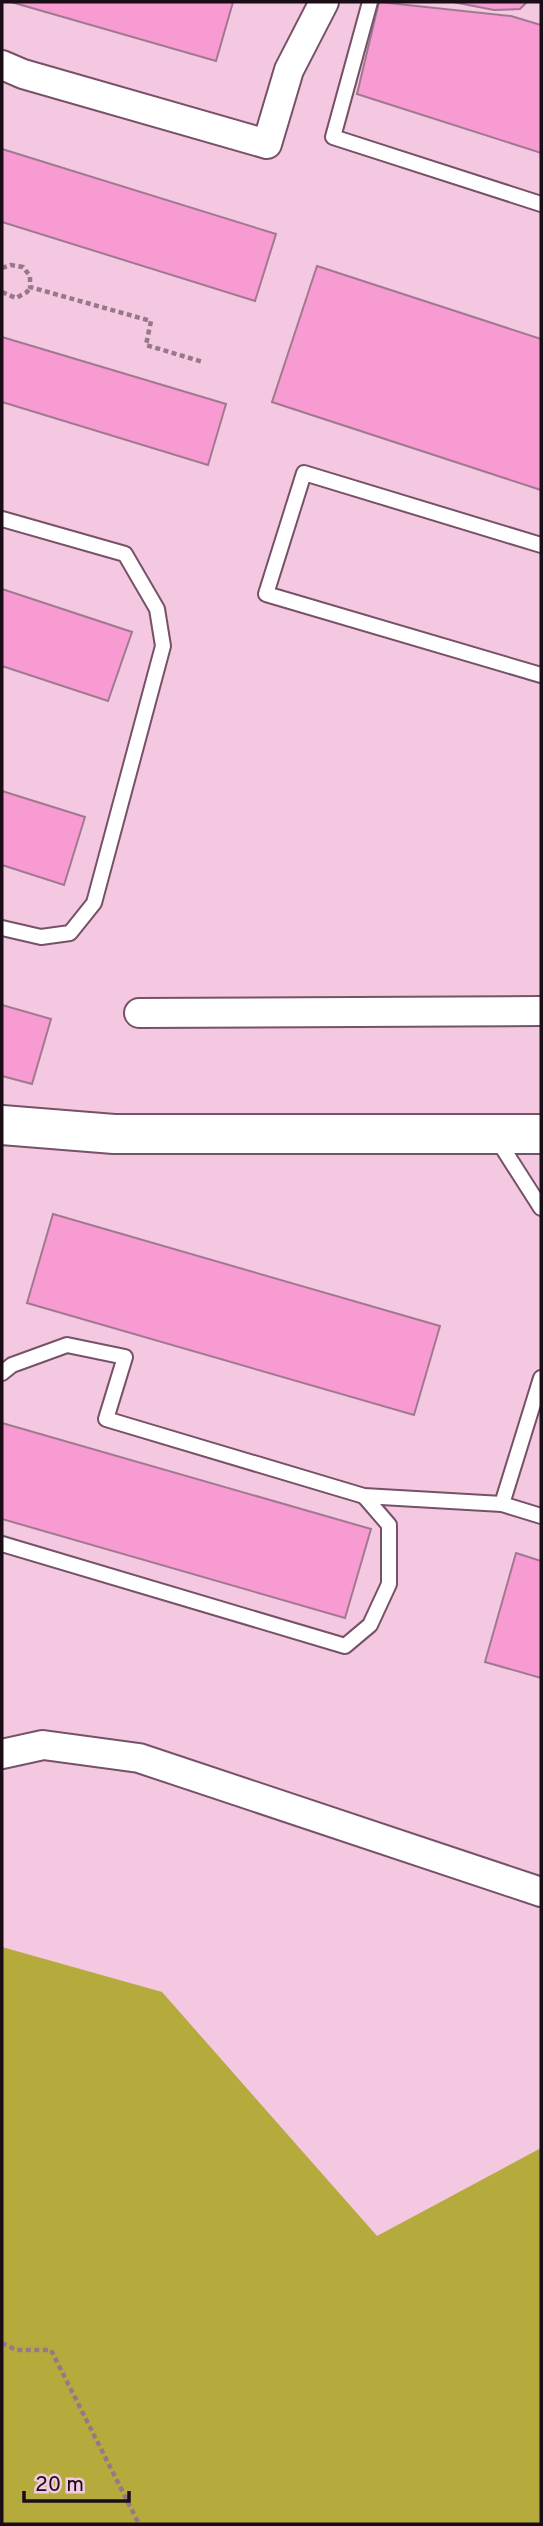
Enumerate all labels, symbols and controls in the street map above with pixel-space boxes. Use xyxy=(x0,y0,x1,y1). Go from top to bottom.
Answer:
scale bar xyxy=(24,2460,130,2504)
text: 20 m xyxy=(35,2472,84,2499)

